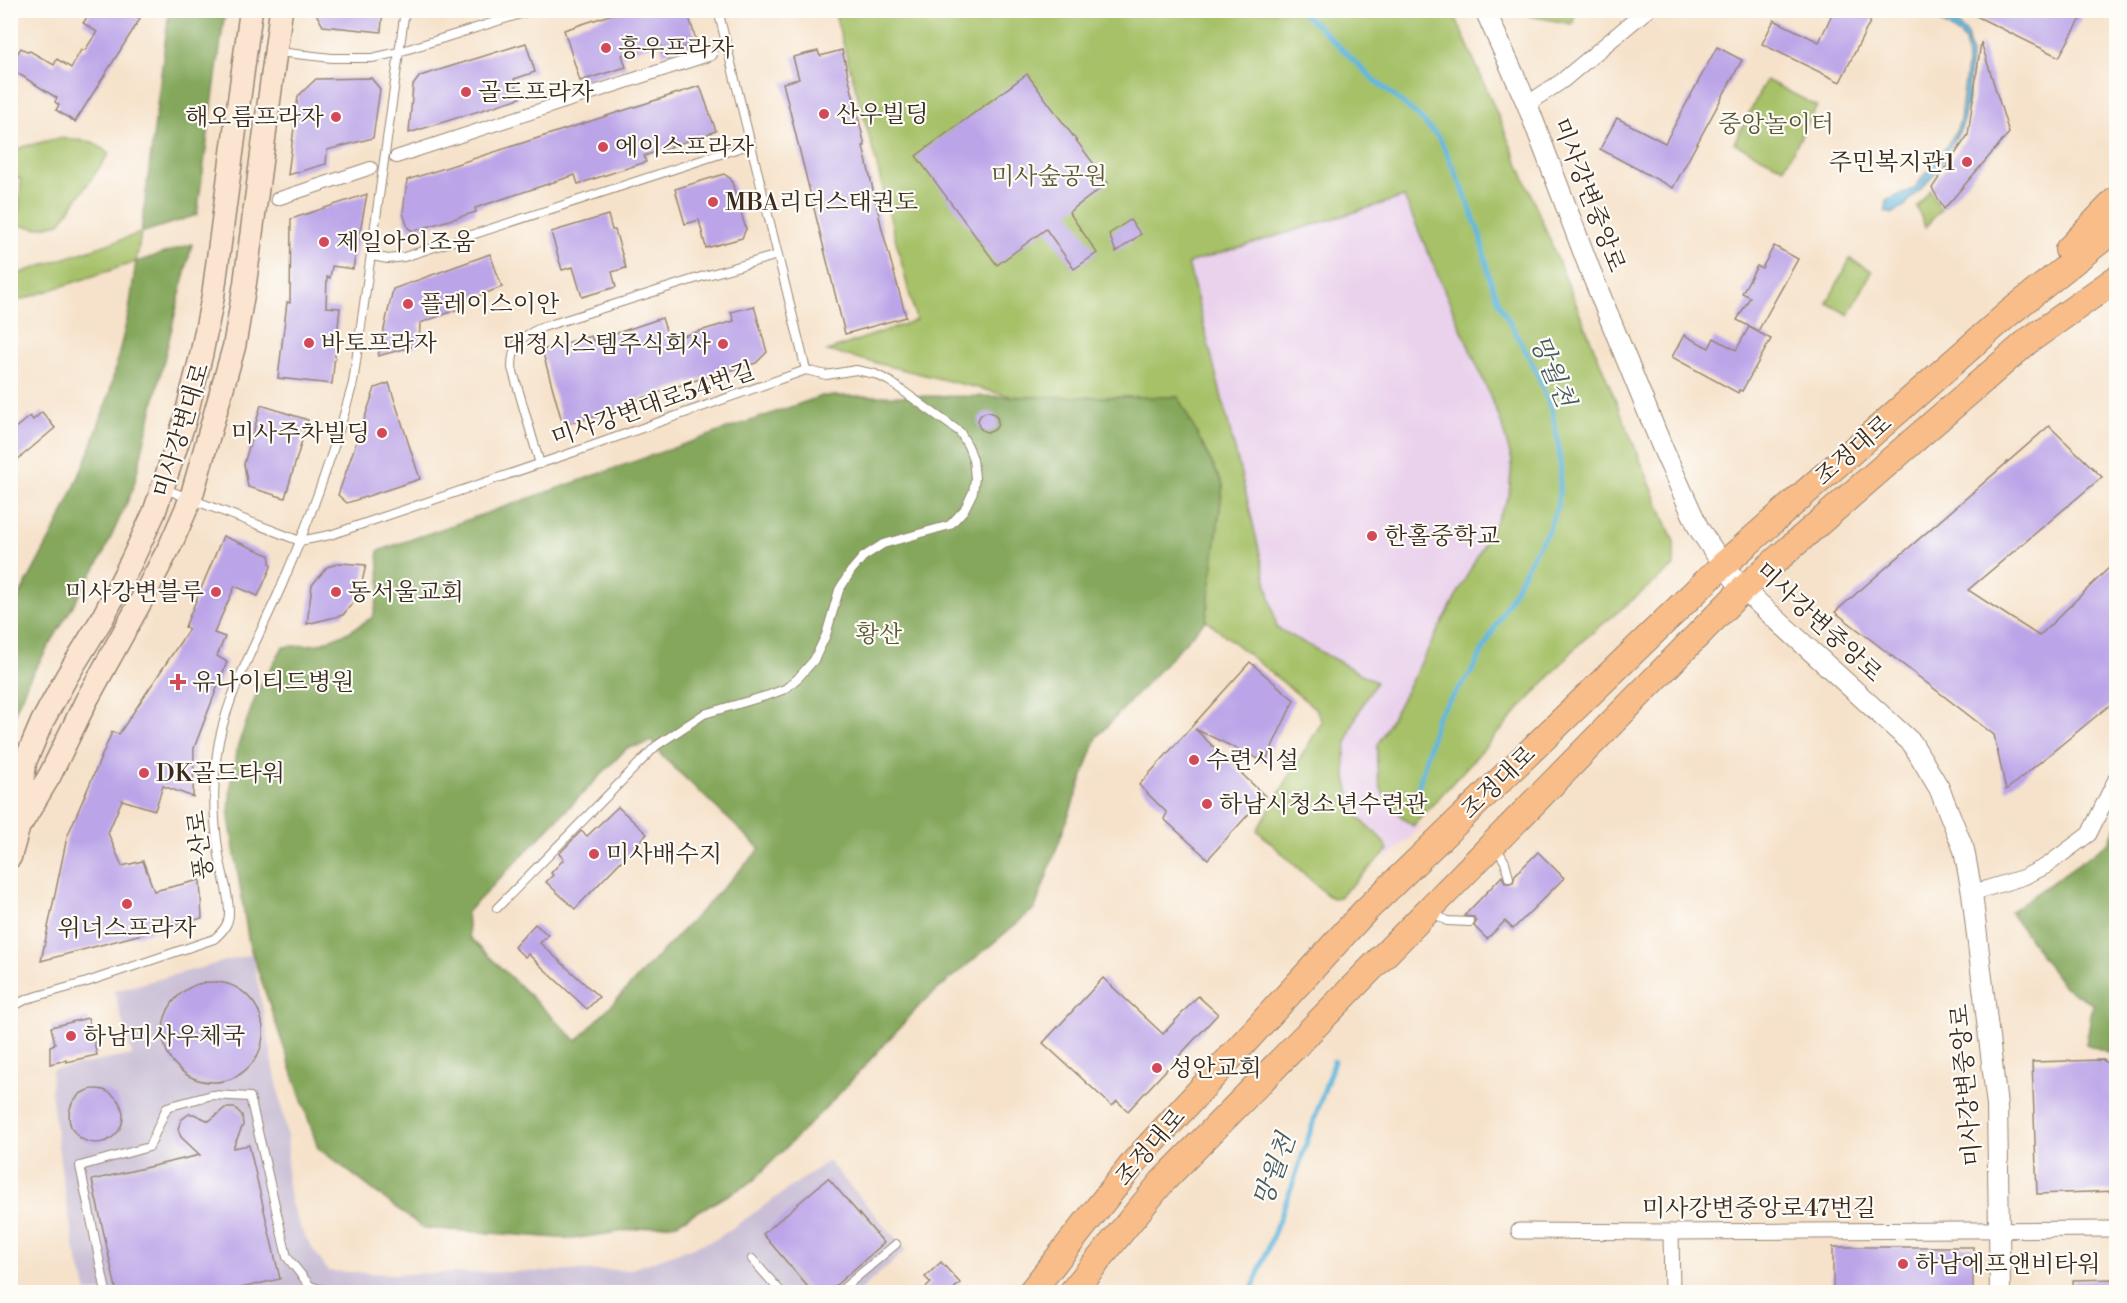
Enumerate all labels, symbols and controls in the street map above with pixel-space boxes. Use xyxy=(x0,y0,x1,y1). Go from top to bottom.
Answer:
place label: 흥우프라자 xyxy=(618,34,734,64)
marker: 흥우프라자 xyxy=(599,41,613,55)
place label: 골드프라자 xyxy=(478,78,594,108)
marker: 골드프라자 xyxy=(459,85,473,99)
place label: 산우빌딩 xyxy=(836,100,929,130)
place label: 해오름프라자 xyxy=(185,103,324,133)
marker: 산우빌딩 xyxy=(817,107,831,121)
marker: 해오름프라자 xyxy=(329,110,343,124)
park label: 중앙놀이터 xyxy=(1718,110,1834,140)
street label: 미사강변중앙로 xyxy=(1545,114,1631,276)
place label: 에이스프라자 xyxy=(615,133,754,163)
marker: 에이스프라자 xyxy=(596,140,610,154)
place label: 주민복지관1 xyxy=(1829,148,1956,178)
marker: 주민복지관1 xyxy=(1960,155,1974,169)
park label: 미사숲공원 xyxy=(991,162,1107,192)
place label: MBA리더스태권도 xyxy=(725,188,918,218)
marker: MBA리더스태권도 xyxy=(706,195,720,209)
place label: 제일아이조움 xyxy=(336,228,475,258)
marker: 제일아이조움 xyxy=(317,235,331,249)
place label: 플레이스이안 xyxy=(420,290,560,320)
marker: 플레이스이안 xyxy=(401,297,415,311)
place label: 바토프라자 xyxy=(321,329,437,359)
place label: 대정시스템주식회사 xyxy=(502,330,711,360)
water label: 망월천 xyxy=(1523,330,1582,414)
marker: 바토프라자 xyxy=(302,336,316,350)
marker: 대정시스템주식회사 xyxy=(716,337,730,351)
street label: 미사강변대로54번길 xyxy=(548,356,759,454)
street label: 미사강변대로 xyxy=(147,359,217,501)
street label: 조정대로 xyxy=(1809,409,1898,493)
place label: 미사주차빌딩 xyxy=(231,419,370,449)
marker: 미사주차빌딩 xyxy=(375,426,389,440)
place label: 한홀중학교 xyxy=(1384,522,1500,552)
marker: 한홀중학교 xyxy=(1365,529,1379,543)
street label: 미사강변중앙로 xyxy=(1749,556,1888,689)
place label: 미사강변블루 xyxy=(65,578,204,608)
place label: 동서울교회 xyxy=(348,578,464,608)
marker: 미사강변블루 xyxy=(209,585,223,599)
marker: 동서울교회 xyxy=(329,585,343,599)
park label: 황산 xyxy=(856,620,903,650)
place label: 유나이티드병원 xyxy=(192,668,354,698)
marker: 유나이티드병원 xyxy=(169,673,187,691)
street label: 조정대로 xyxy=(1455,740,1542,826)
place label: 수련시설 xyxy=(1206,746,1299,776)
marker: 수련시설 xyxy=(1187,753,1201,767)
place label: DK골드타워 xyxy=(156,759,285,789)
marker: DK골드타워 xyxy=(137,766,151,780)
place label: 하남시청소년수련관 xyxy=(1219,790,1428,820)
marker: 하남시청소년수련관 xyxy=(1200,797,1214,811)
street label: 풍산로 xyxy=(182,809,220,881)
place label: 미사배수지 xyxy=(606,840,722,870)
marker: 미사배수지 xyxy=(587,847,601,861)
marker: 위너스프라자 xyxy=(120,897,134,911)
place label: 위너스프라자 xyxy=(57,914,197,944)
street label: 미사강변중앙로 xyxy=(1945,1003,1989,1167)
place label: 하남미사우체국 xyxy=(83,1022,245,1052)
marker: 하남미사우체국 xyxy=(64,1029,78,1043)
place label: 성안교회 xyxy=(1169,1054,1262,1084)
marker: 성안교회 xyxy=(1150,1061,1164,1075)
street label: 조정대로 xyxy=(1109,1103,1193,1192)
water label: 망월천 xyxy=(1247,1128,1304,1211)
street label: 미사강변중앙로47번길 xyxy=(1642,1194,1876,1224)
place label: 하남에프앤비타워 xyxy=(1915,1250,2100,1280)
marker: 하남에프앤비타워 xyxy=(1896,1257,1910,1271)

